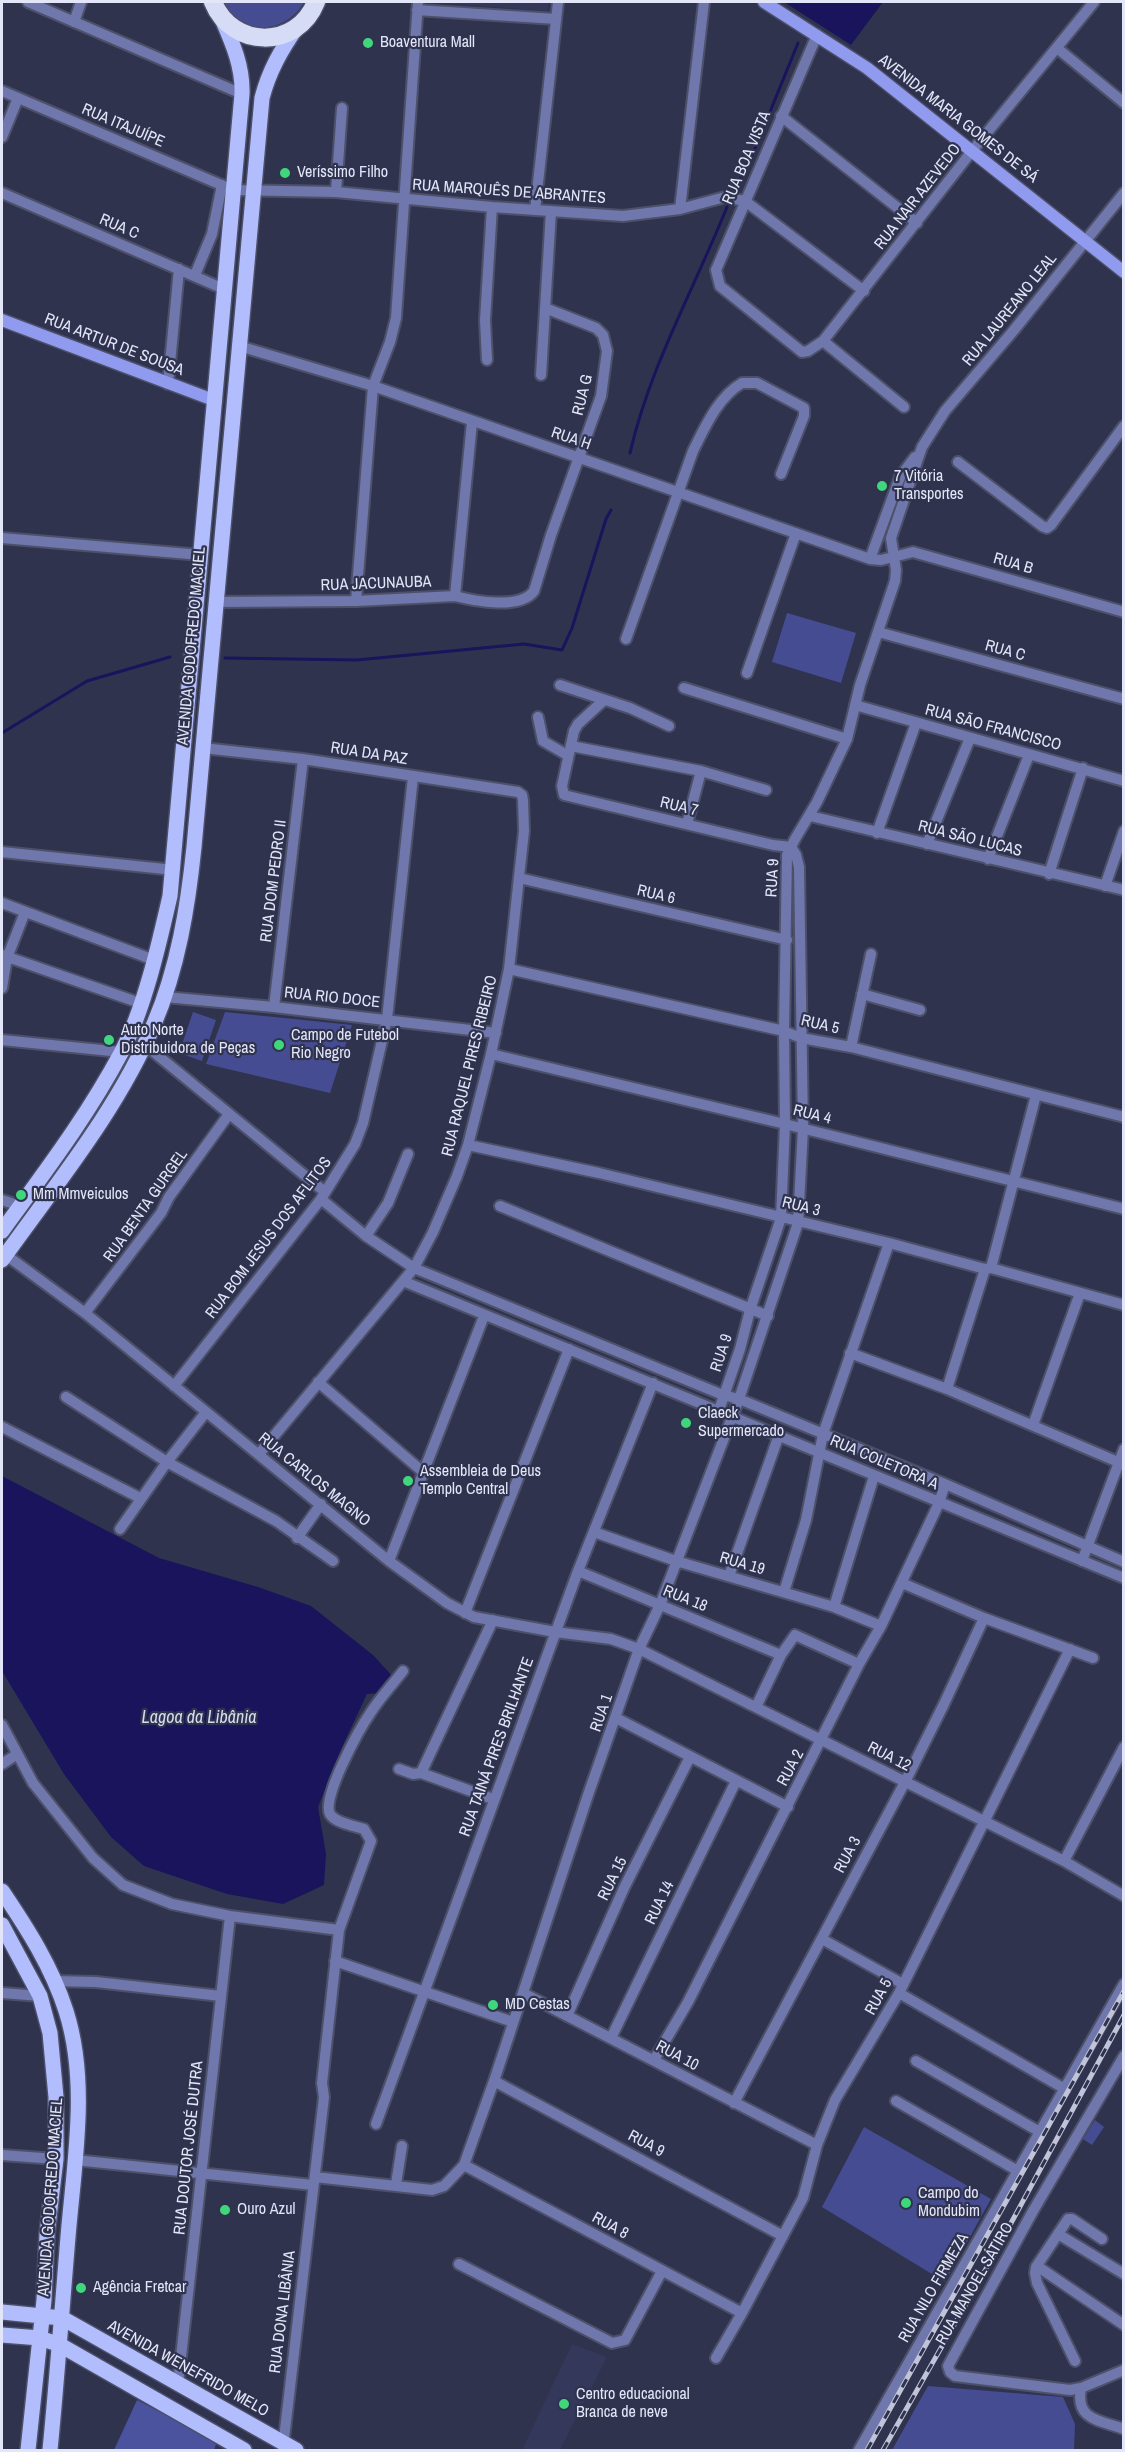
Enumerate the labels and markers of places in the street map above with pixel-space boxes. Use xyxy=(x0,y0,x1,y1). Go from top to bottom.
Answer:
place label: Boaventura Mall xyxy=(380,33,475,53)
marker: Boaventura Mall xyxy=(361,36,375,50)
place label: Veríssimo Filho xyxy=(297,163,388,183)
marker: Veríssimo Filho xyxy=(278,166,292,180)
place label: 7 Vitória Transportes xyxy=(894,467,964,505)
marker: 7 Vitória Transportes xyxy=(875,479,889,493)
place label: Auto Norte Distribuidora de Peças xyxy=(121,1021,255,1059)
place label: Campo de Futebol Rio Negro xyxy=(291,1026,399,1064)
marker: Auto Norte Distribuidora de Peças xyxy=(102,1033,116,1047)
marker: Campo de Futebol Rio Negro xyxy=(272,1038,286,1052)
place label: Mm Mmveiculos xyxy=(33,1185,128,1205)
marker: Mm Mmveiculos xyxy=(14,1188,28,1202)
place label: Claeck Supermercado xyxy=(698,1404,784,1442)
marker: Claeck Supermercado xyxy=(679,1416,693,1430)
place label: Assembleia de Deus Templo Central xyxy=(420,1462,541,1500)
marker: Assembleia de Deus Templo Central xyxy=(401,1474,415,1488)
place label: MD Cestas xyxy=(505,1995,570,2015)
marker: MD Cestas xyxy=(486,1998,500,2012)
place label: Campo do Mondubim xyxy=(918,2184,980,2222)
marker: Campo do Mondubim xyxy=(899,2196,913,2210)
place label: Ouro Azul xyxy=(237,2200,295,2220)
marker: Ouro Azul xyxy=(218,2203,232,2217)
place label: Agência Fretcar xyxy=(93,2278,186,2298)
marker: Agência Fretcar xyxy=(74,2281,88,2295)
place label: Centro educacional Branca de neve xyxy=(576,2385,690,2423)
marker: Centro educacional Branca de neve xyxy=(557,2397,571,2411)

